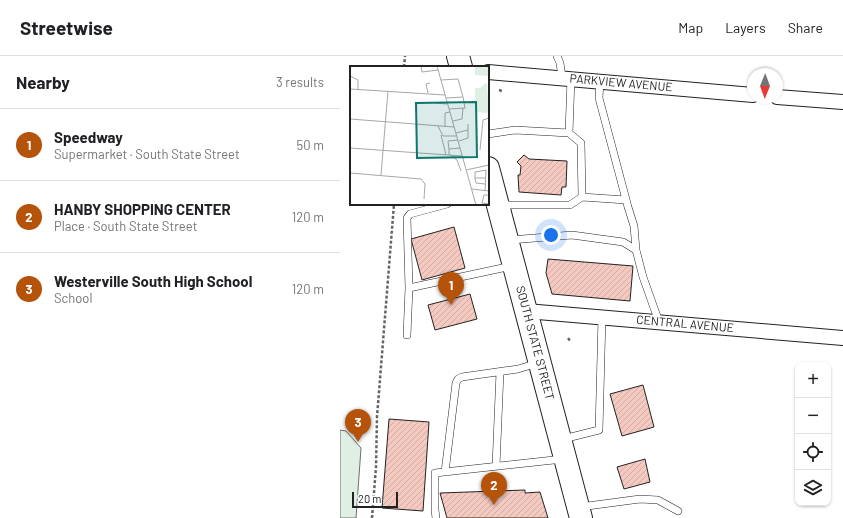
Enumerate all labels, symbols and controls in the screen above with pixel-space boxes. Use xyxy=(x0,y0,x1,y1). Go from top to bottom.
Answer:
text: Streetwise xyxy=(20,16,113,39)
text: Map xyxy=(678,19,703,36)
text: Layers xyxy=(725,19,766,36)
text: Share xyxy=(788,19,823,36)
inset map xyxy=(350,66,489,205)
north arrow xyxy=(747,68,783,104)
street label: PARKVIEW AVENUE xyxy=(569,71,673,93)
text: Nearby xyxy=(16,72,70,92)
text: 3 results xyxy=(276,74,324,90)
text: Speedway xyxy=(54,128,123,146)
text: 1 xyxy=(27,137,31,153)
text: 50 m xyxy=(297,137,324,153)
text: Supermarket · South State Street xyxy=(54,146,240,162)
text: HANBY SHOPPING CENTER xyxy=(54,200,231,218)
text: 2 xyxy=(25,209,33,225)
text: 120 m xyxy=(292,209,324,225)
text: Place · South State Street xyxy=(54,218,197,234)
your location xyxy=(541,225,561,245)
text: Westerville South High School xyxy=(54,272,252,290)
pin: 1 xyxy=(438,272,464,305)
text: 3 xyxy=(25,281,33,297)
text: 120 m xyxy=(292,281,324,297)
street label: SOUTH STATE STREET xyxy=(514,284,558,401)
text: School xyxy=(54,290,92,306)
street label: CENTRAL AVENUE xyxy=(636,312,734,334)
map controls xyxy=(795,362,831,506)
button: + xyxy=(795,362,831,398)
button: − xyxy=(795,398,831,434)
pin: 3 xyxy=(345,409,371,442)
button: locate xyxy=(795,434,831,470)
button: layers xyxy=(795,470,831,506)
pin: 2 xyxy=(481,472,507,505)
scale bar xyxy=(352,490,398,509)
text: 20 m xyxy=(358,492,381,505)

